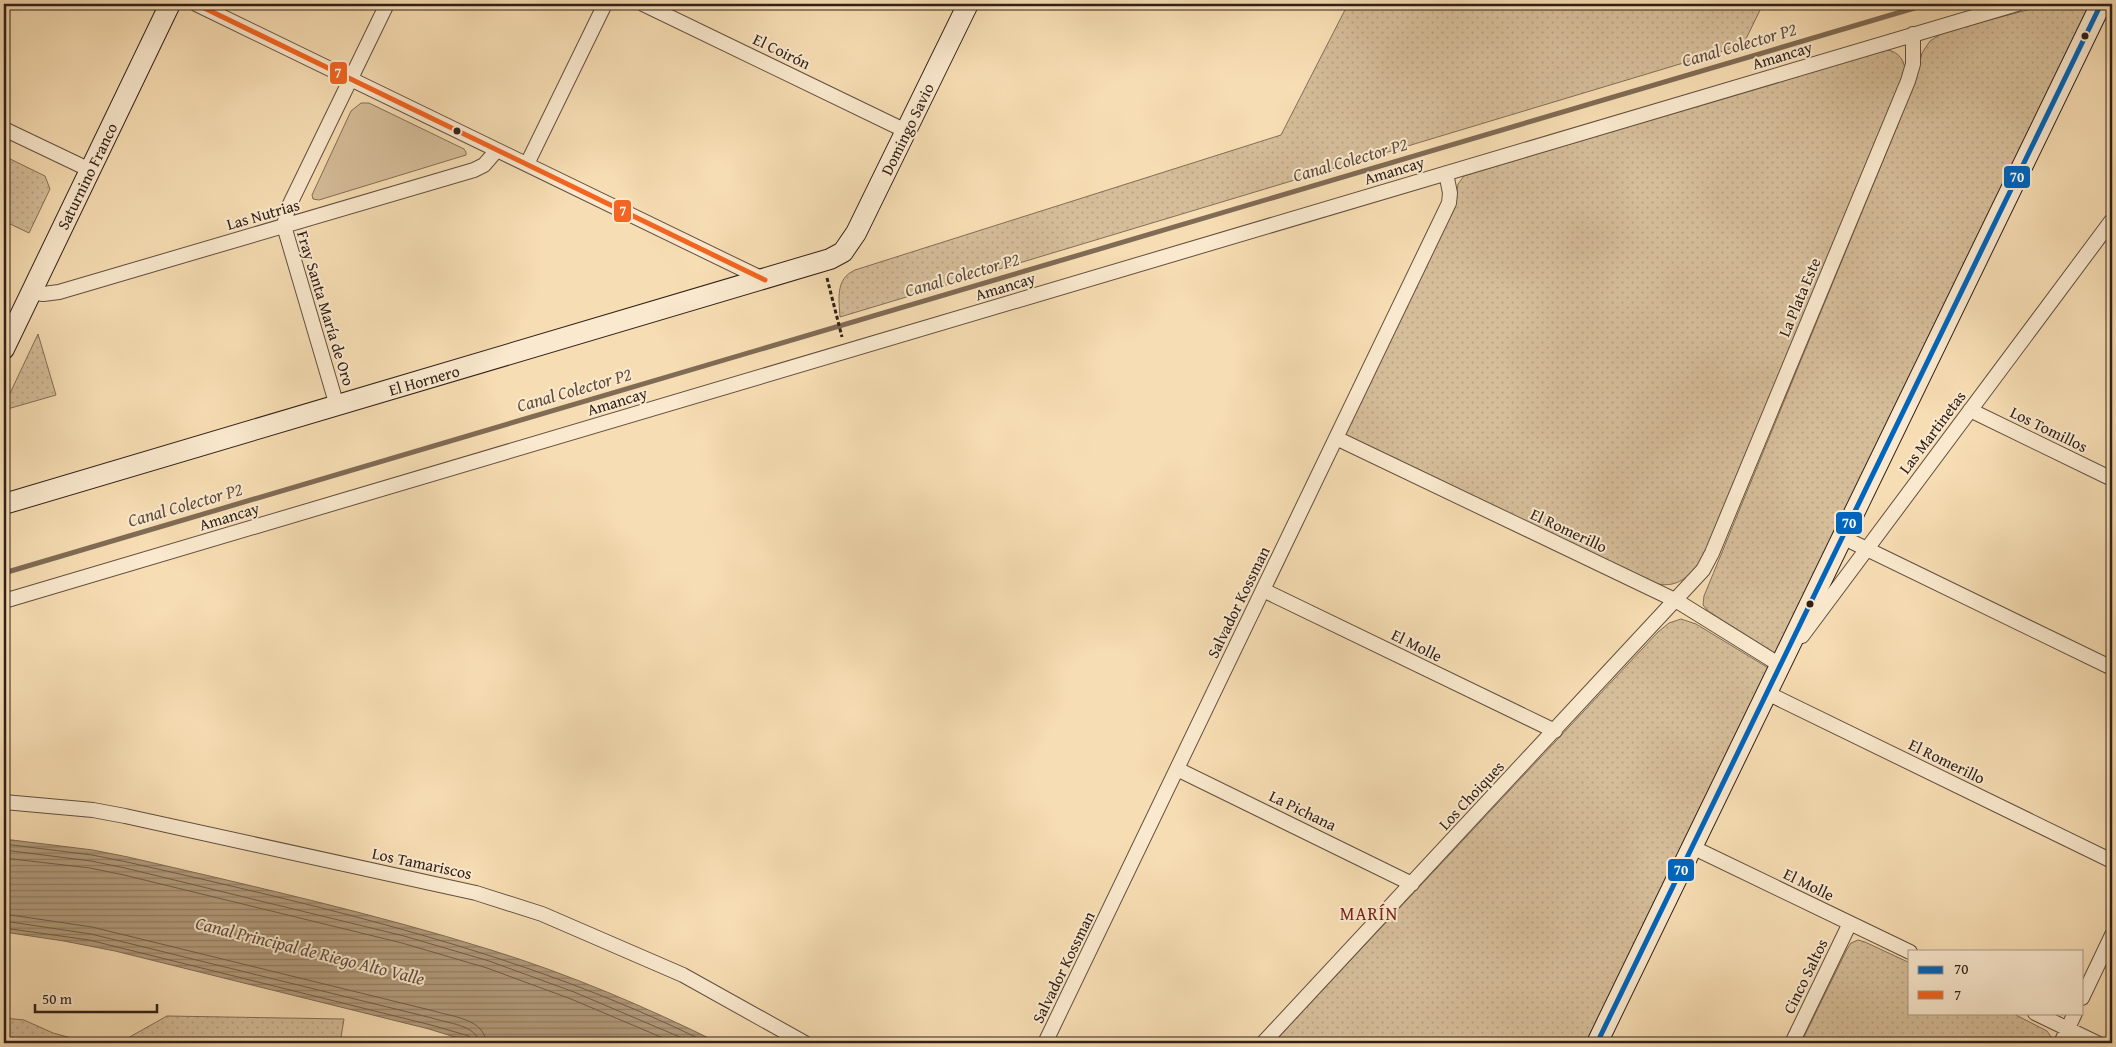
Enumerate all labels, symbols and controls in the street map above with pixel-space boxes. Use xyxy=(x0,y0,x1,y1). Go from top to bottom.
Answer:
water label: Canal Colector P2 xyxy=(1678,15,1800,74)
street label: El Coirón xyxy=(749,27,815,75)
unlabelled marker xyxy=(2080,31,2090,41)
street label: Amancay xyxy=(1749,34,1815,76)
line badge: 7 xyxy=(329,61,348,85)
text: 7 xyxy=(334,63,342,83)
street label: Domingo Savio xyxy=(874,79,940,179)
street label: Saturnino Franco xyxy=(51,118,123,234)
unlabelled marker xyxy=(452,126,462,136)
water label: Canal Colector P2 xyxy=(1289,130,1411,189)
street label: Amancay xyxy=(1361,149,1427,191)
line badge: 70 xyxy=(2003,165,2031,189)
text: 70 xyxy=(2010,167,2024,187)
street label: Las Nutrias xyxy=(224,192,302,236)
line badge: 7 xyxy=(613,199,632,223)
text: 7 xyxy=(619,201,627,221)
street label: Fray Santa María de Oro xyxy=(291,227,361,389)
water label: Canal Colector P2 xyxy=(901,245,1023,304)
street label: La Plata Este xyxy=(1772,254,1826,340)
street label: Amancay xyxy=(972,265,1038,307)
street label: El Hornero xyxy=(386,358,462,402)
water label: Canal Colector P2 xyxy=(513,360,635,419)
street label: Amancay xyxy=(584,380,650,422)
street label: Las Martinetas xyxy=(1893,385,1971,479)
street label: Los Tomillos xyxy=(2006,400,2092,458)
water label: Canal Colector P2 xyxy=(124,475,246,534)
street label: Amancay xyxy=(196,495,262,537)
street label: El Romerillo xyxy=(1527,502,1611,558)
line badge: 70 xyxy=(1835,511,1863,535)
text: 70 xyxy=(1842,513,1856,533)
street label: Salvador Kossman xyxy=(1201,542,1275,662)
unlabelled marker xyxy=(1805,599,1815,609)
street label: El Molle xyxy=(1388,622,1446,668)
street label: El Romerillo xyxy=(1905,732,1989,790)
street label: Los Choiques xyxy=(1433,755,1509,835)
street label: La Pichana xyxy=(1265,783,1341,837)
street label: Los Tamariscos xyxy=(370,841,474,885)
line badge: 70 xyxy=(1667,858,1695,882)
text: 70 xyxy=(1674,860,1688,880)
street label: El Molle xyxy=(1780,861,1838,907)
district label: MARÍN xyxy=(1340,900,1398,927)
street label: Salvador Kossman xyxy=(1026,907,1100,1027)
water label: Canal Principal de Riego Alto Valle xyxy=(193,909,427,992)
street label: Cinco Saltos xyxy=(1776,934,1834,1018)
legend xyxy=(1908,950,2084,1014)
text: 70 xyxy=(1954,958,1968,979)
scale bar xyxy=(35,982,158,1014)
text: 7 xyxy=(1954,984,1961,1005)
text: 50 m xyxy=(42,988,73,1009)

